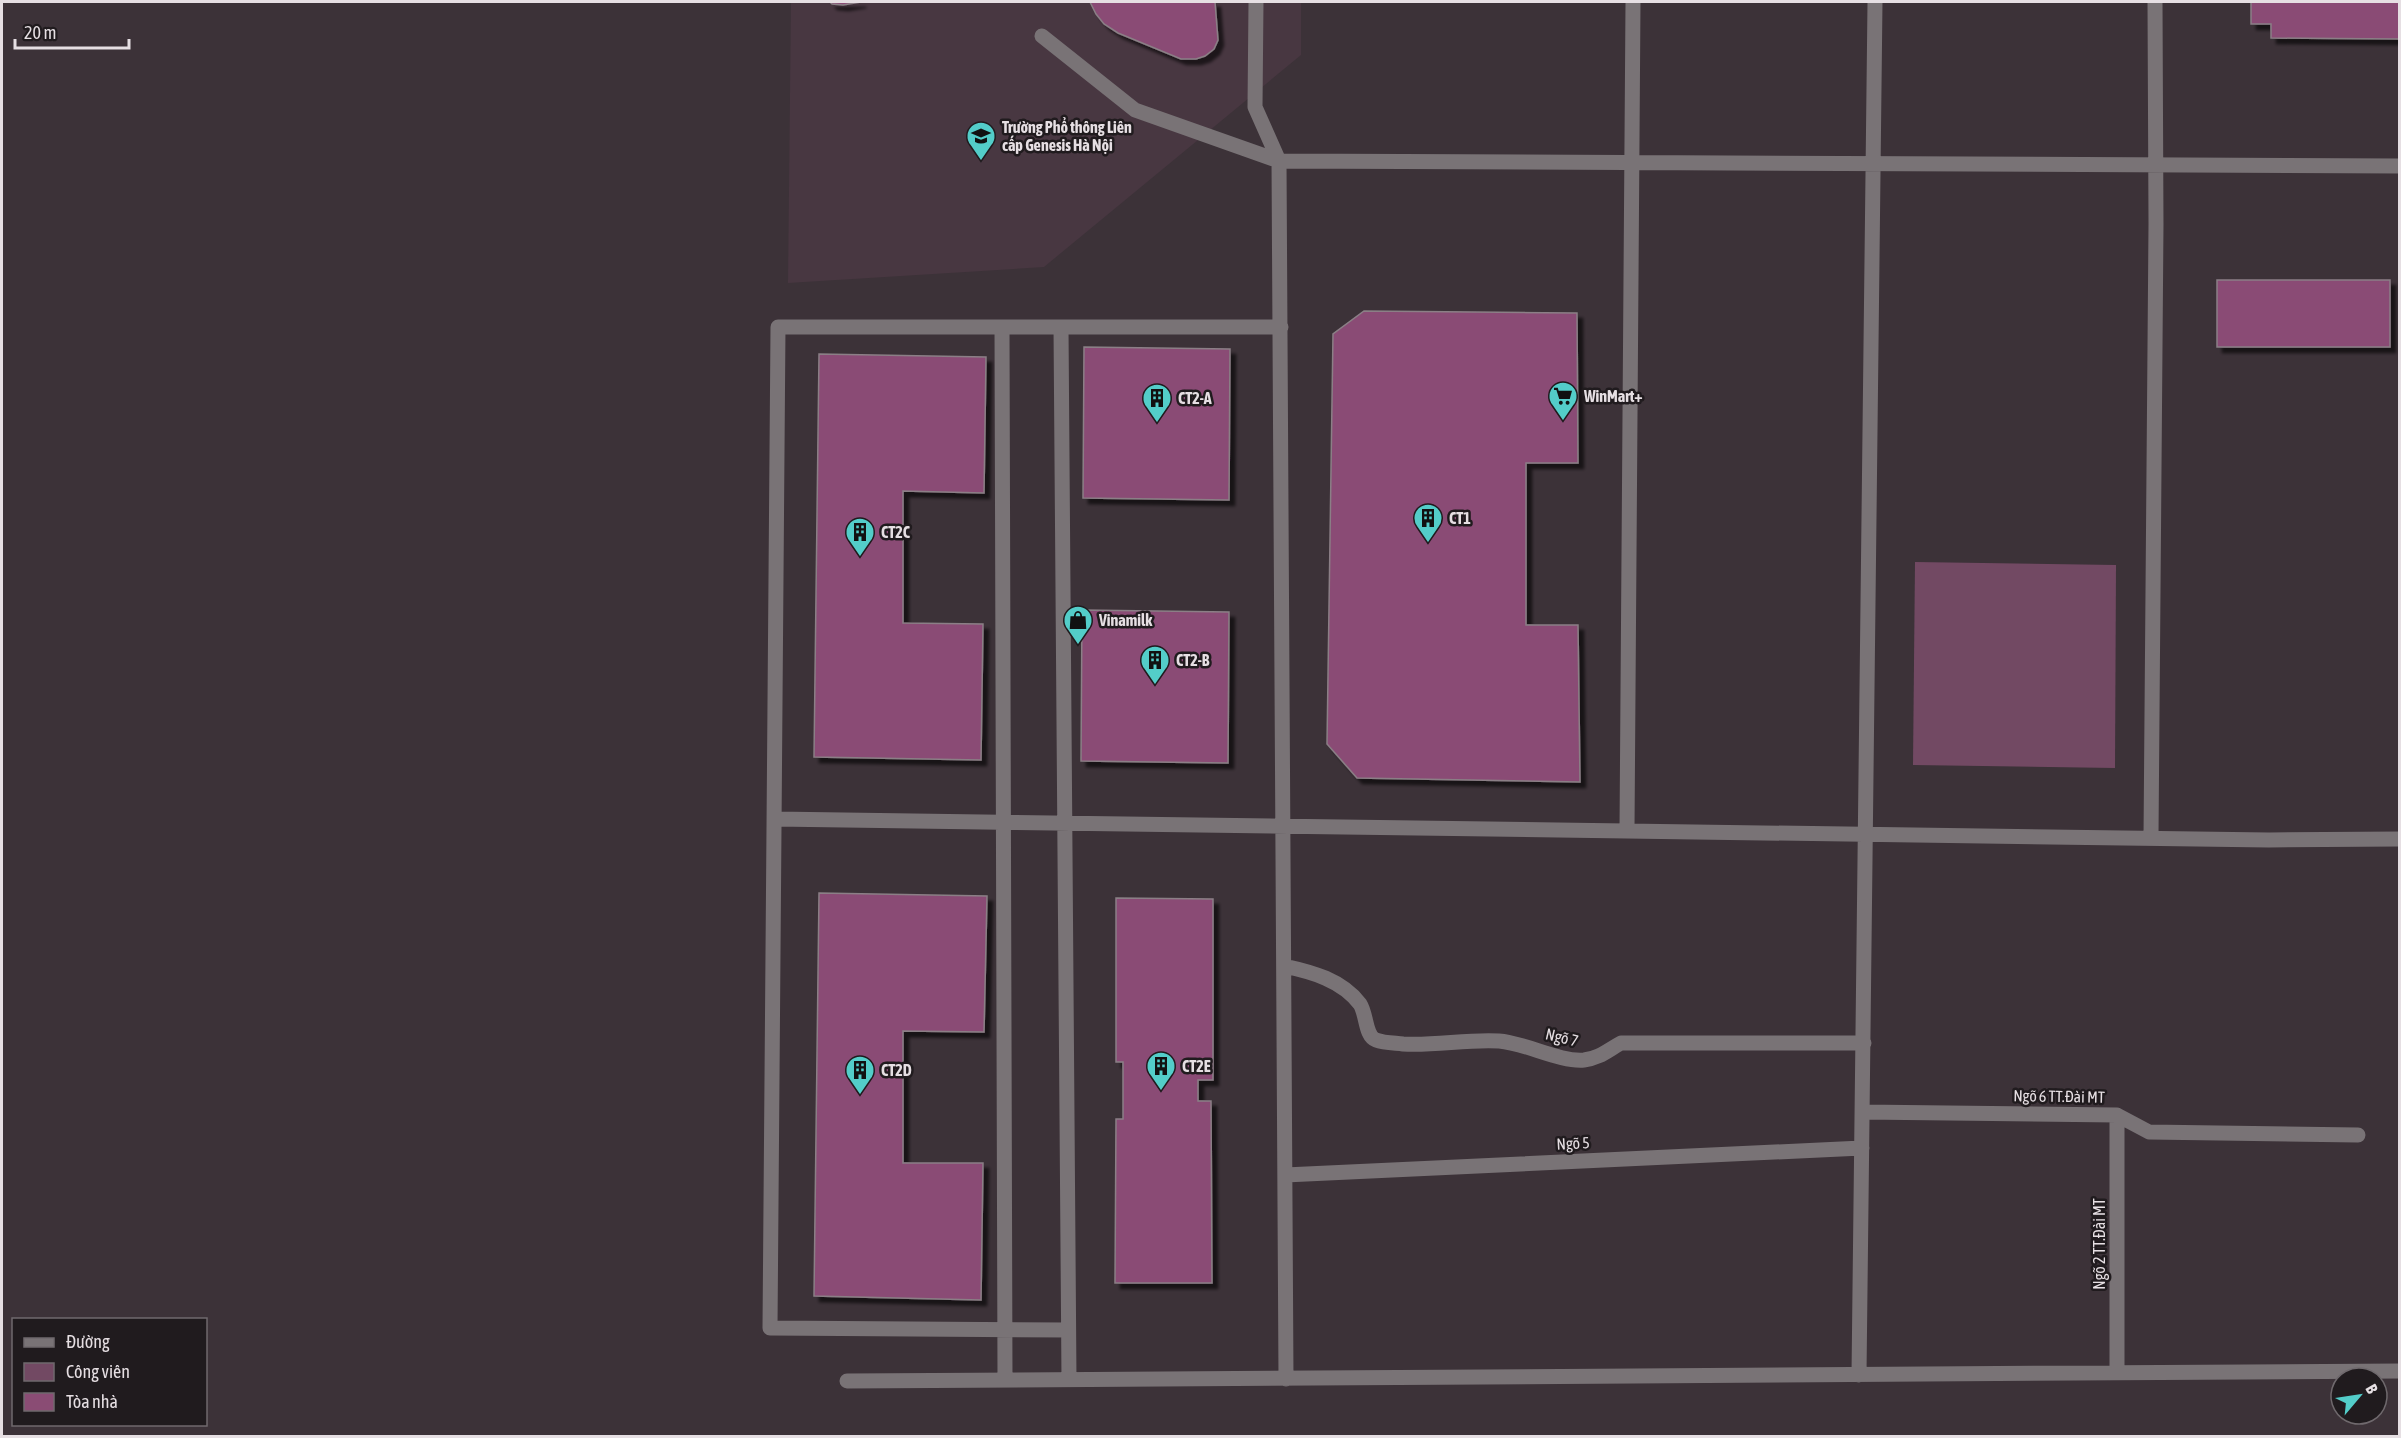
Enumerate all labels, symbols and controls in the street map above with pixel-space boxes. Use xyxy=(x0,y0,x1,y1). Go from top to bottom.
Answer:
scale bar xyxy=(15,12,129,50)
text: 20 m xyxy=(24,22,56,43)
place label: Trường Phổ thông Liên cấp Genesis Hà Nội xyxy=(1002,117,1132,154)
school or university icon: Trường Phổ thông Liên cấp Genesis Hà Nội xyxy=(965,120,997,162)
supermarket icon: WinMart+ xyxy=(1547,380,1579,422)
building icon: CT2-A xyxy=(1141,382,1173,424)
place label: WinMart+ xyxy=(1583,387,1643,405)
place label: CT2-A xyxy=(1178,389,1212,407)
building icon: CT1 xyxy=(1412,502,1444,544)
place label: CT1 xyxy=(1449,509,1471,527)
building icon: CT2C xyxy=(844,516,876,558)
place label: CT2C xyxy=(881,523,911,541)
shop icon: Vinamilk xyxy=(1062,604,1094,646)
place label: Vinamilk xyxy=(1098,611,1153,629)
building icon: CT2-B xyxy=(1139,644,1171,686)
place label: CT2-B xyxy=(1176,651,1210,669)
street label: Ngõ 7 xyxy=(1544,1024,1580,1050)
building icon: CT2E xyxy=(1145,1050,1177,1092)
building icon: CT2D xyxy=(844,1054,876,1096)
place label: CT2E xyxy=(1182,1057,1211,1075)
place label: CT2D xyxy=(881,1061,912,1079)
street label: Ngõ 6 TT.Đài MT xyxy=(2013,1086,2105,1107)
street label: Ngõ 5 xyxy=(1556,1133,1590,1154)
street label: Ngõ 2 TT.Đài MT xyxy=(2090,1198,2109,1290)
legend xyxy=(12,1318,207,1426)
text: Đường xyxy=(66,1331,110,1352)
text: Công viên xyxy=(66,1361,130,1382)
north arrow xyxy=(2329,1366,2389,1426)
text: B xyxy=(2362,1381,2382,1397)
text: Tòa nhà xyxy=(66,1391,118,1412)

